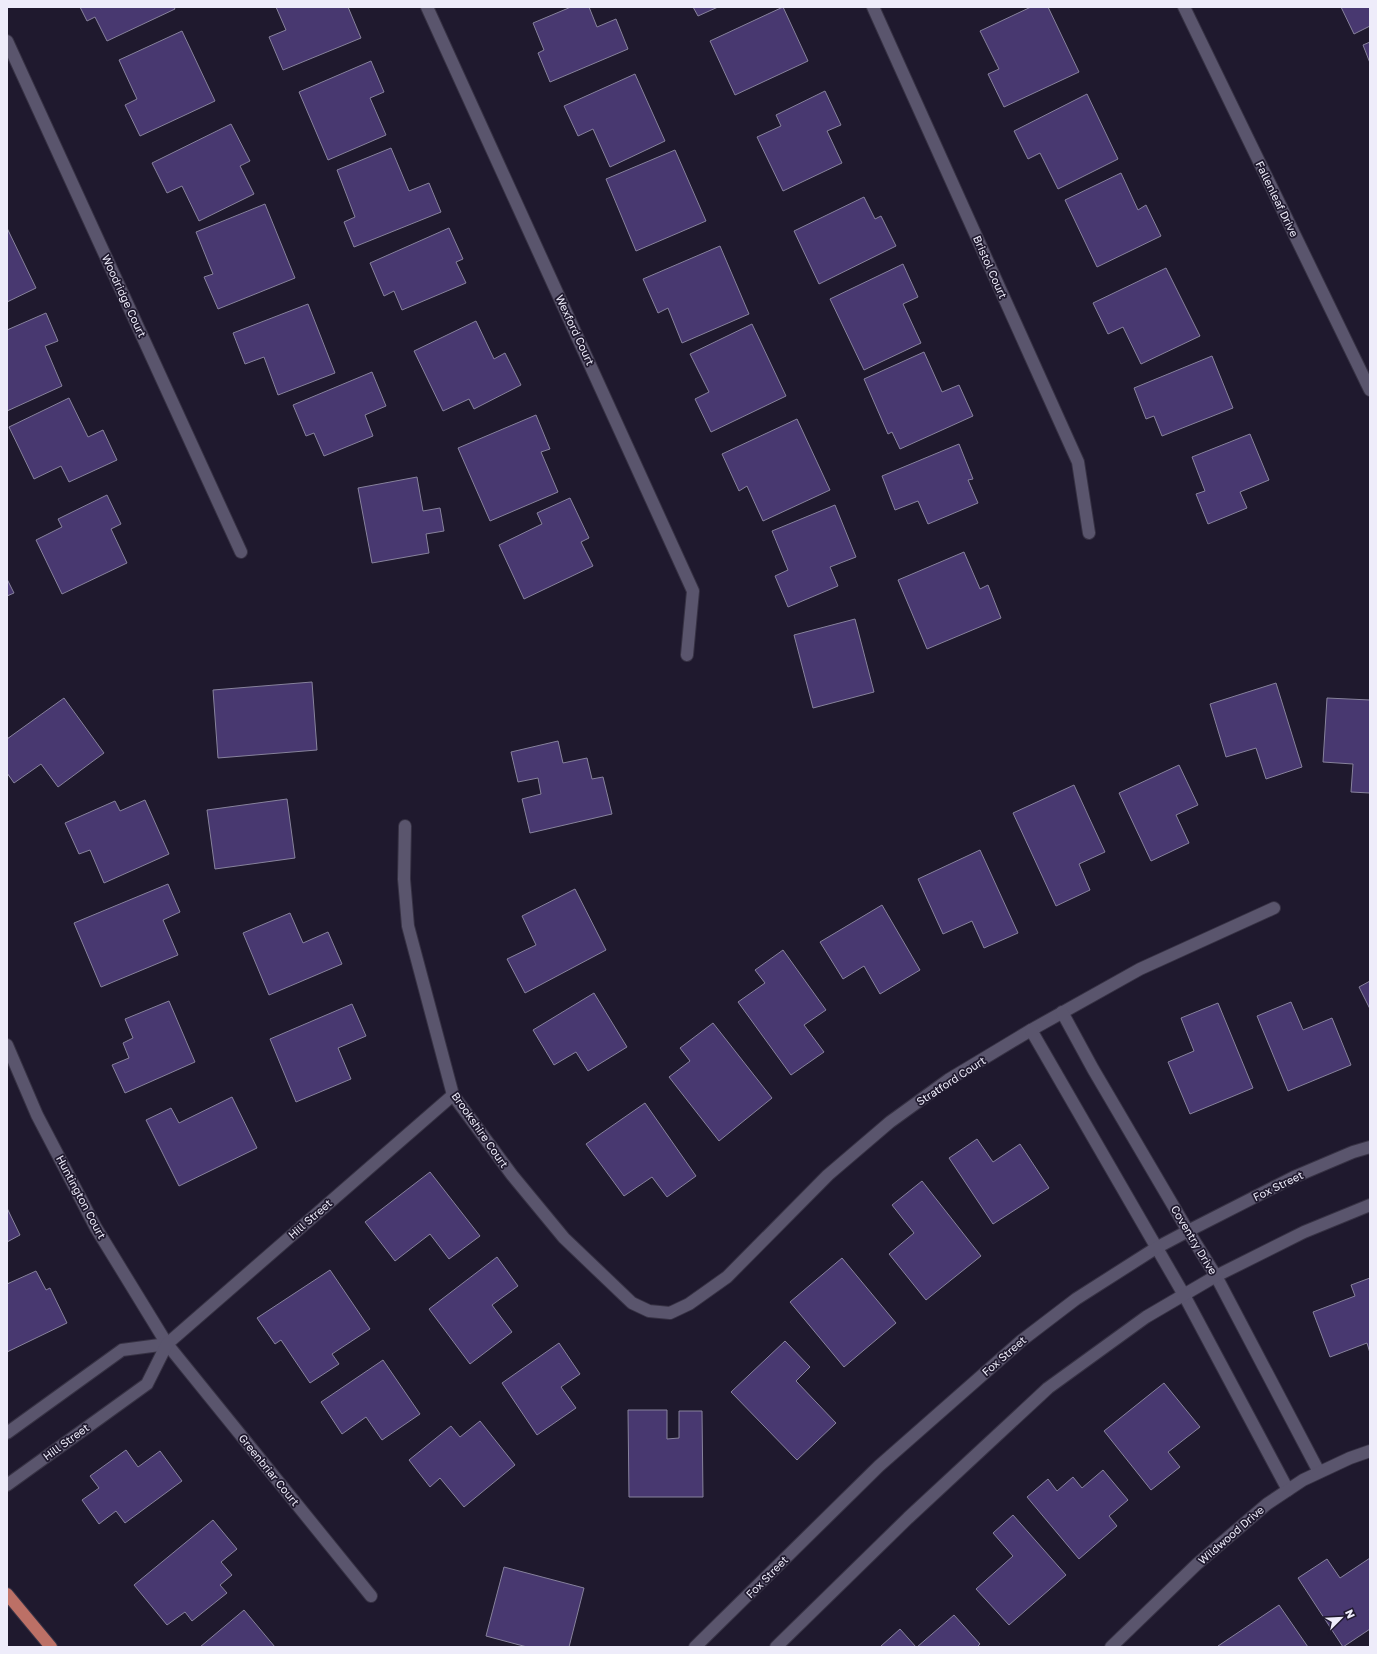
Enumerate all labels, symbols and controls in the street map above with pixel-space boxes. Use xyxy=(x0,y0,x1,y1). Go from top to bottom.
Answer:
street label: Fallenleaf Drive xyxy=(1253,159,1301,239)
street label: Bristol Court xyxy=(971,233,1010,300)
street label: Woodridge Court xyxy=(100,252,149,339)
street label: Wexford Court xyxy=(553,293,597,367)
street label: Stratford Court xyxy=(914,1053,988,1108)
street label: Brookshire Court xyxy=(449,1089,511,1170)
street label: Huntington Court xyxy=(54,1153,109,1241)
street label: Fox Street xyxy=(1251,1168,1305,1203)
street label: Hill Street xyxy=(285,1196,334,1241)
street label: Coventry Drive xyxy=(1169,1203,1220,1277)
street label: Fox Street xyxy=(979,1333,1028,1378)
street label: Hill Street xyxy=(40,1421,91,1463)
street label: Greenbriar Court xyxy=(237,1431,302,1508)
street label: Wildwood Drive xyxy=(1195,1503,1266,1567)
street label: Fox Street xyxy=(743,1553,790,1600)
north arrow xyxy=(1321,1598,1361,1638)
text: N xyxy=(1343,1607,1358,1620)

